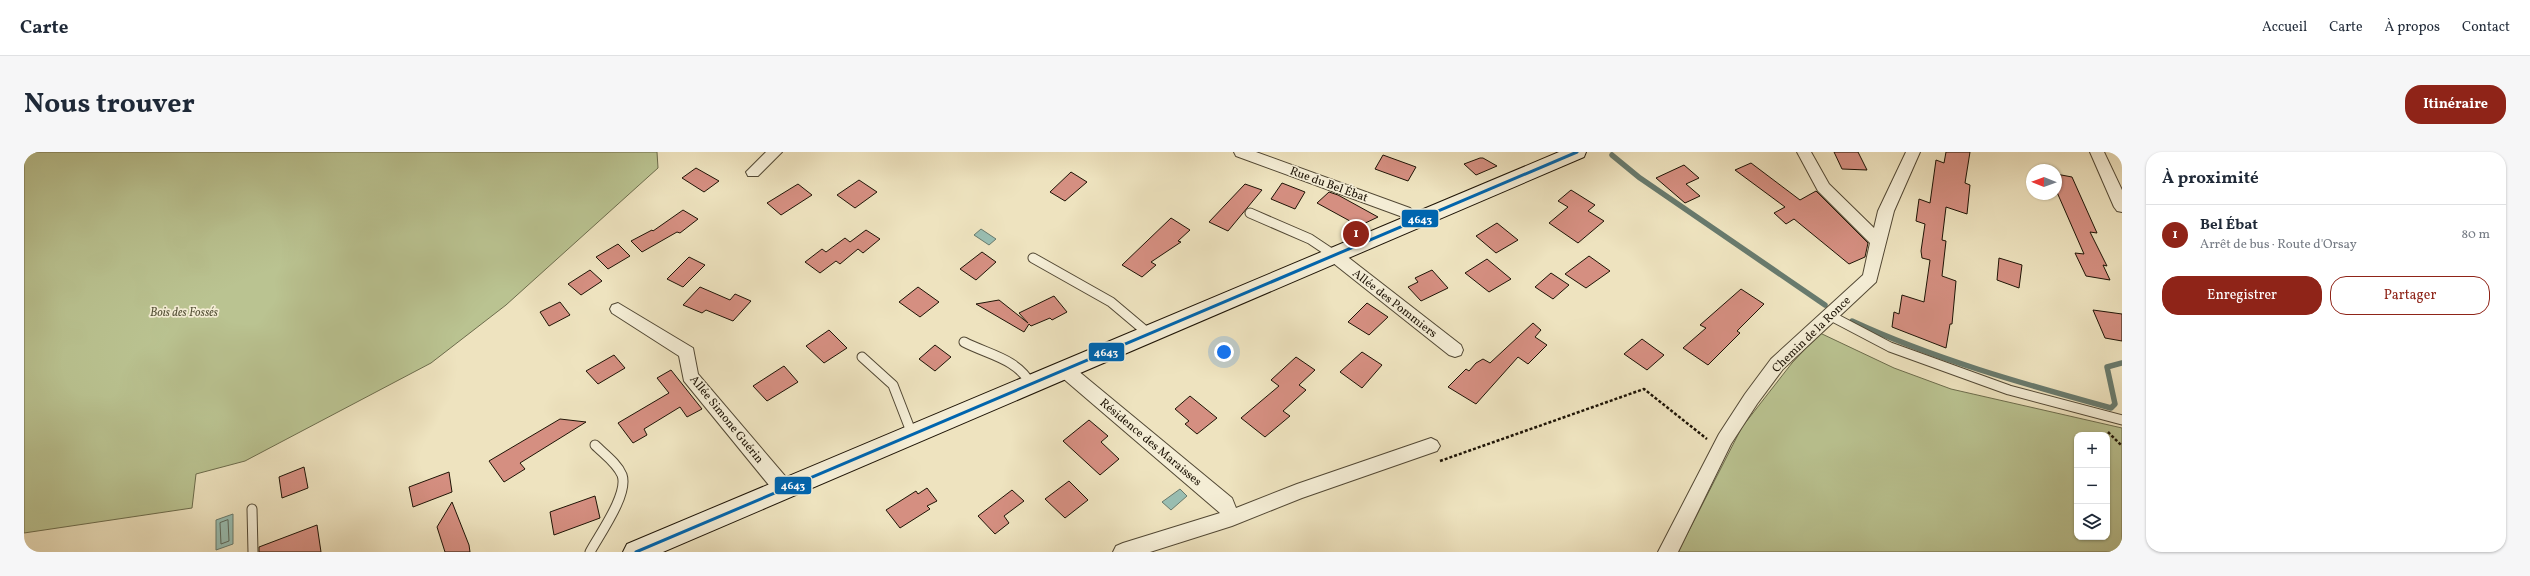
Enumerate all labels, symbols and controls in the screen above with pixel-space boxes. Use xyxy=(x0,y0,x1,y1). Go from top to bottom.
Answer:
text: Carte xyxy=(20,15,68,41)
text: Accueil xyxy=(2262,18,2307,37)
text: Carte xyxy=(2329,18,2363,37)
text: À propos xyxy=(2385,18,2440,37)
text: Contact xyxy=(2462,18,2510,37)
text: Nous trouver xyxy=(24,85,195,124)
button: Itinéraire xyxy=(2405,85,2506,124)
street label: Rue du Bel Ébat xyxy=(1287,162,1370,206)
north arrow xyxy=(2026,164,2062,200)
text: À proximité xyxy=(2162,167,2259,190)
line badge: 4643 xyxy=(1401,209,1439,228)
text: 4643 xyxy=(1408,213,1433,228)
text: Bel Ébat xyxy=(2200,215,2258,236)
pin: 1 xyxy=(1343,219,1369,249)
text: 1 xyxy=(2172,226,2178,244)
text: 80 m xyxy=(2461,226,2490,244)
text: Arrêt de bus · Route d'Orsay xyxy=(2200,236,2357,254)
street label: Allée des Pommiers xyxy=(1349,266,1440,342)
button: Enregistrer xyxy=(2162,276,2322,315)
button: Partager xyxy=(2330,276,2490,315)
street label: Chemin de la Ronce xyxy=(1769,293,1855,377)
park label: Bois des Fossés xyxy=(150,305,219,321)
line badge: 4643 xyxy=(1088,342,1125,362)
your location xyxy=(1214,342,1234,362)
text: 4643 xyxy=(1094,346,1119,361)
street label: Allée Simone Guérin xyxy=(686,372,767,467)
street label: Résidence des Maraisses xyxy=(1096,395,1205,490)
map controls xyxy=(2074,432,2110,540)
button: + xyxy=(2074,432,2110,468)
button: − xyxy=(2074,468,2110,504)
line badge: 4643 xyxy=(774,476,812,495)
text: 4643 xyxy=(781,479,806,494)
button: layers xyxy=(2074,504,2110,540)

